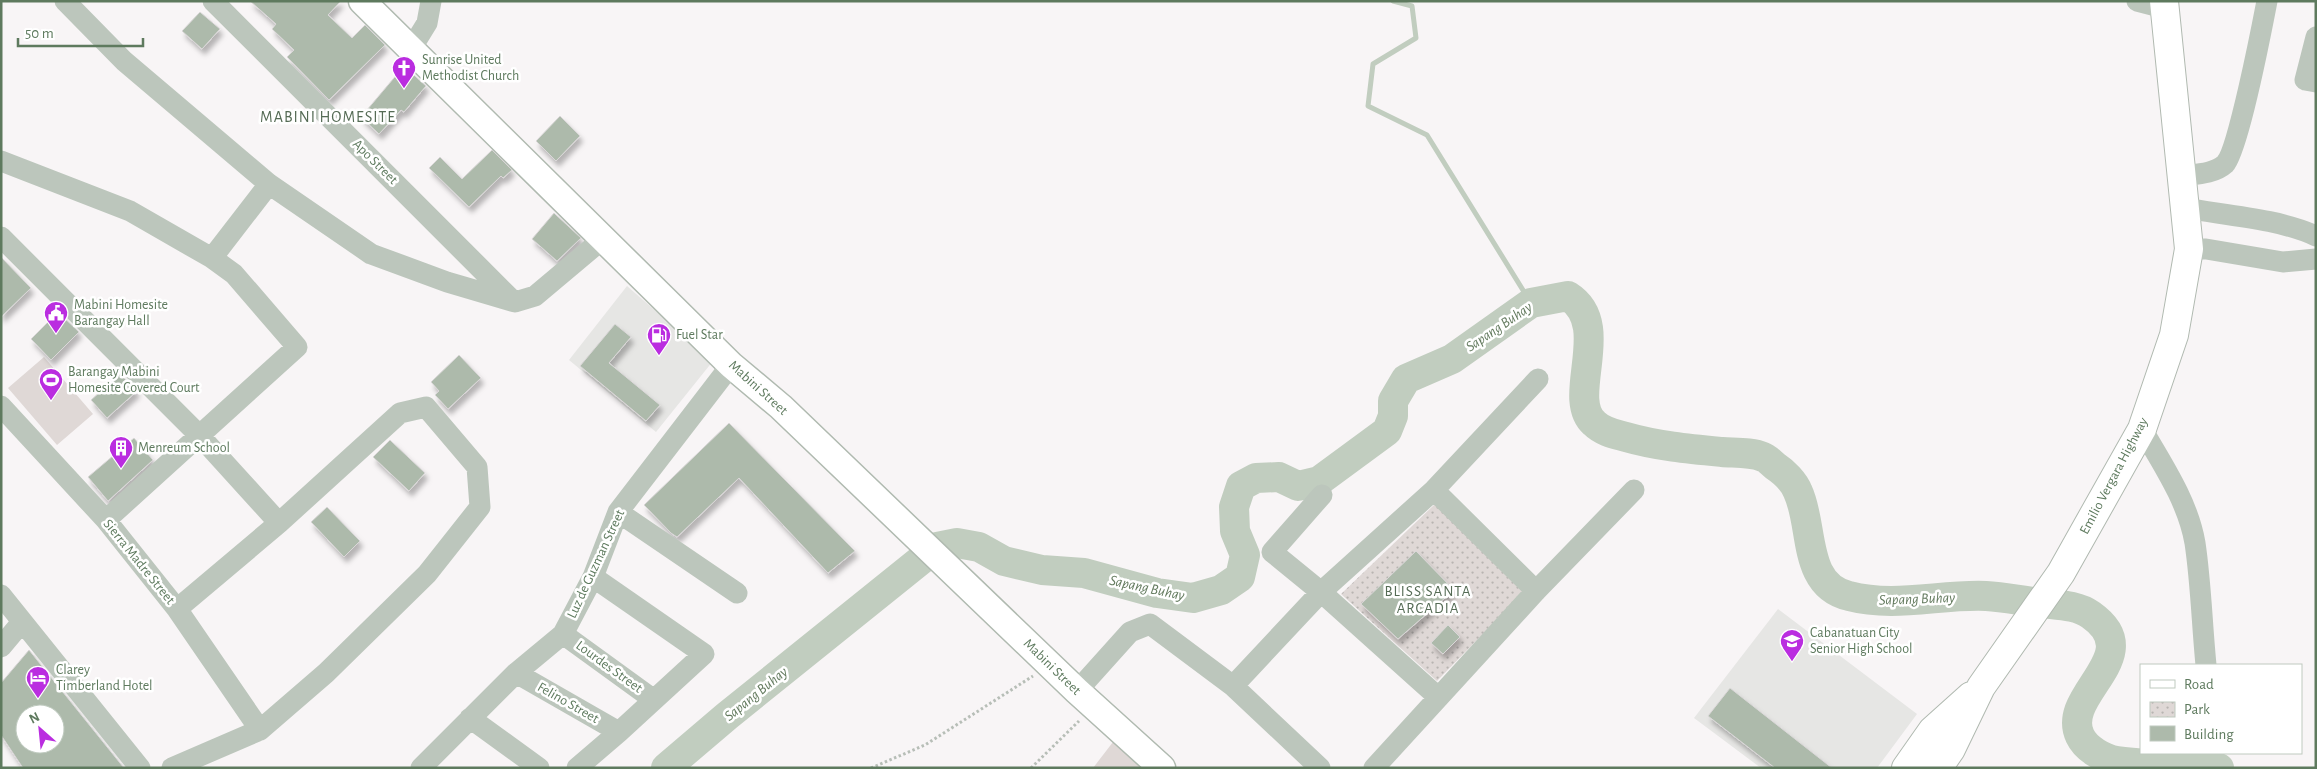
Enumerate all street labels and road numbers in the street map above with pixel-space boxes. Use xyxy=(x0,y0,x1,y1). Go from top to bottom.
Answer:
street label: Apo Street xyxy=(350,137,401,188)
street label: Mabini Street xyxy=(726,358,791,418)
street label: Emilio Vergara Highway xyxy=(2077,415,2151,537)
street label: Luz de Guzman Street xyxy=(565,507,628,620)
street label: Sierra Madre Street xyxy=(101,517,178,608)
street label: Mabini Street xyxy=(1021,636,1084,698)
street label: Lourdes Street xyxy=(573,638,645,696)
street label: Felino Street xyxy=(535,680,602,726)

